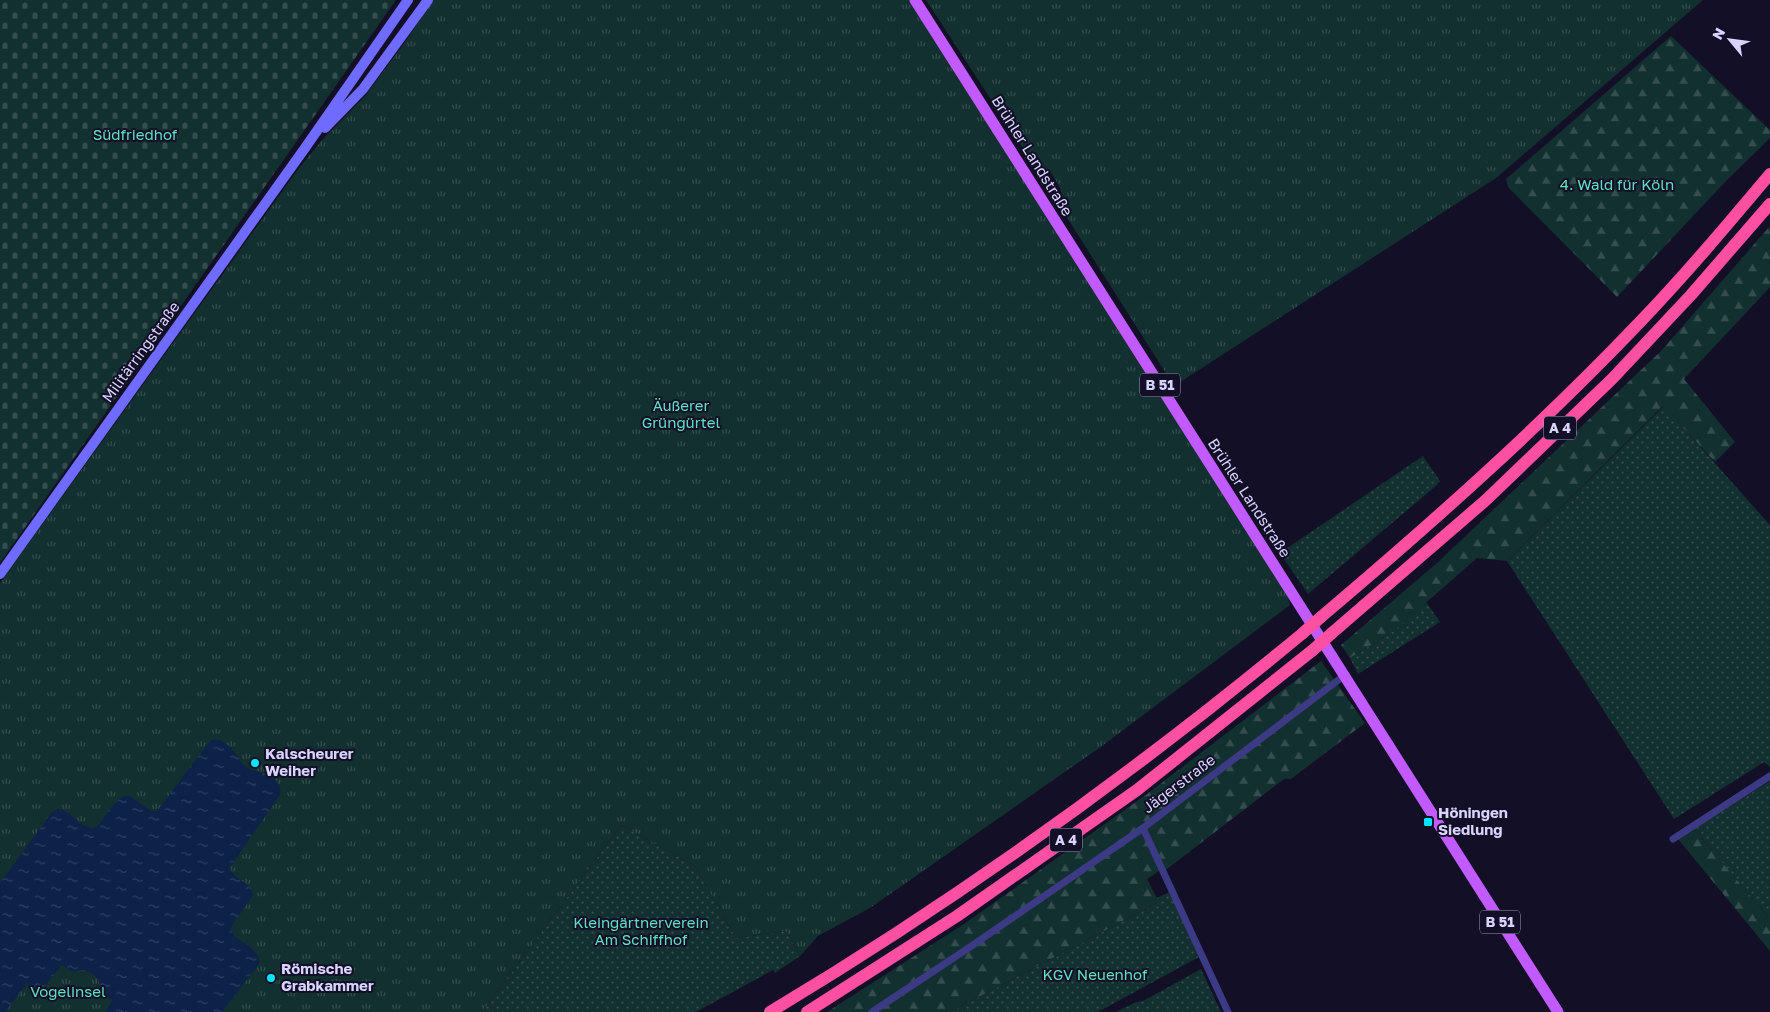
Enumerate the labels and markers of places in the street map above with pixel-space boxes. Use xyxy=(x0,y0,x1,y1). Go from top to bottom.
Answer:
place label: Kalscheurer Weiher xyxy=(265,744,354,779)
marker: Kalscheurer Weiher xyxy=(249,757,261,769)
place label: Höningen Siedlung xyxy=(1438,803,1508,838)
marker: Höningen Siedlung xyxy=(1422,816,1434,828)
place label: Römische Grabkammer xyxy=(281,959,374,994)
marker: Römische Grabkammer xyxy=(265,972,277,984)

